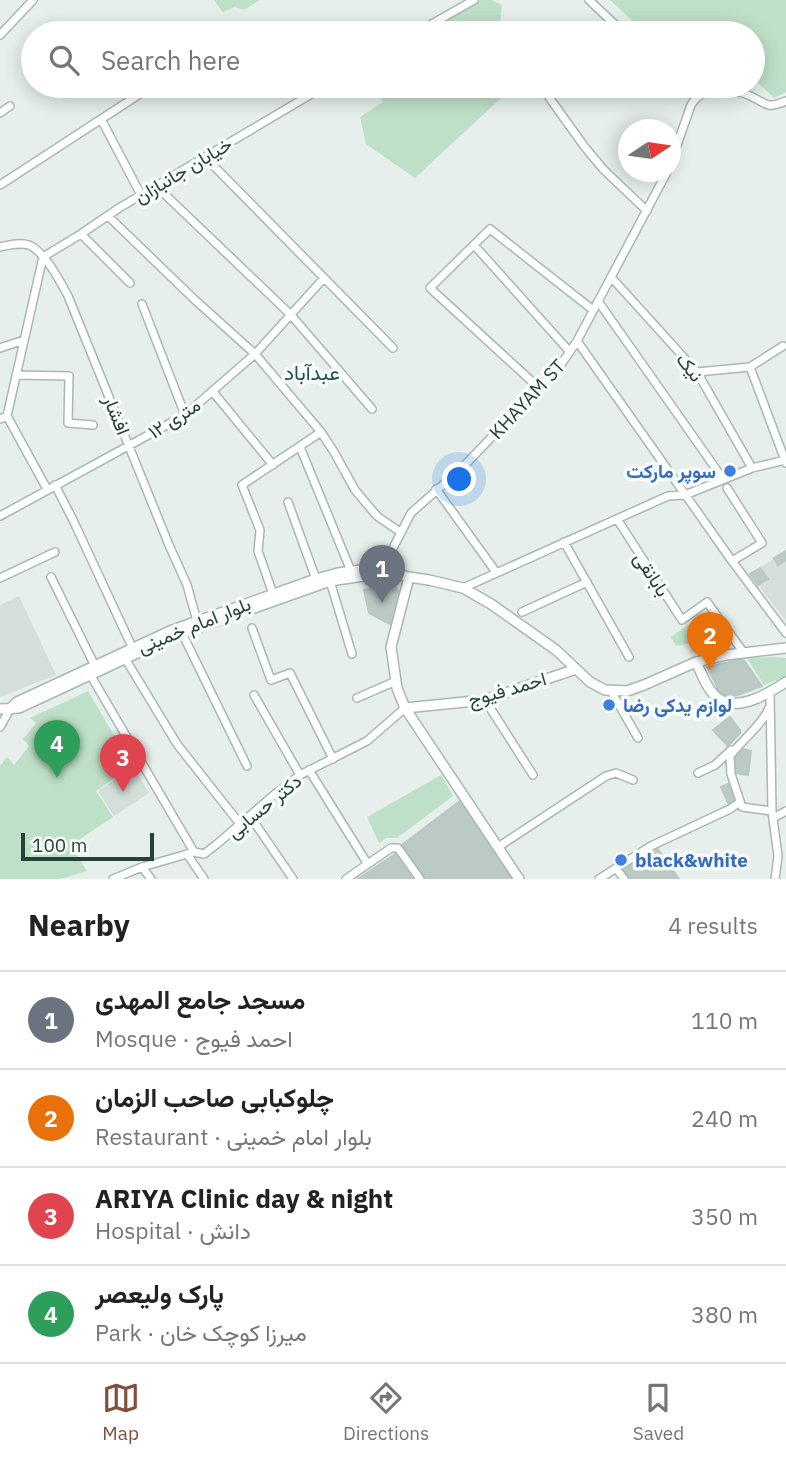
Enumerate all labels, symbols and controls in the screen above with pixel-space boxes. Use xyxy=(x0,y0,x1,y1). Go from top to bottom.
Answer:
search box xyxy=(21,21,765,98)
icon: search xyxy=(45,41,83,79)
text: Search here xyxy=(101,43,240,77)
north arrow xyxy=(618,119,681,182)
street label: خیابان جانبازان xyxy=(130,131,236,209)
street label: نیک xyxy=(671,348,709,386)
street label: KHAYAM ST xyxy=(484,354,570,444)
district label: عبدآباد xyxy=(284,358,340,386)
street label: افشار xyxy=(98,391,136,438)
street label: ۱۲ متری xyxy=(143,392,205,444)
place label: سوپر مارکت xyxy=(626,459,716,485)
your location xyxy=(442,462,476,496)
marker: سوپر مارکت xyxy=(722,463,738,479)
pin: 1 xyxy=(359,545,405,603)
street label: بابانقی xyxy=(629,547,675,601)
street label: بلوار امام خمینی xyxy=(134,591,255,660)
pin: 2 xyxy=(687,612,733,670)
street label: احمد فیوج xyxy=(465,666,549,713)
place label: لوازم یدکی رضا xyxy=(623,693,732,718)
marker: لوازم یدکی رضا xyxy=(601,697,617,713)
pin: 4 xyxy=(34,720,80,778)
pin: 3 xyxy=(100,734,146,792)
street label: دکتر حسابی xyxy=(222,769,306,843)
scale bar xyxy=(21,830,154,862)
text: 100 m xyxy=(32,833,87,857)
place label: black&white xyxy=(635,848,748,872)
marker: black&white xyxy=(613,852,629,868)
text: Nearby xyxy=(28,905,130,944)
text: 4 results xyxy=(668,910,758,940)
text: مسجد جامع المهدی xyxy=(95,982,305,1016)
text: 1 xyxy=(44,1005,58,1035)
text: 110 m xyxy=(691,1005,758,1035)
text: Mosque · احمد فیوج xyxy=(95,1023,292,1053)
text: چلوکبابی صاحب الزمان xyxy=(95,1080,334,1114)
text: 2 xyxy=(44,1103,58,1133)
text: 240 m xyxy=(691,1103,758,1133)
text: Restaurant · بلوار امام خمینی xyxy=(95,1121,372,1151)
text: ARIYA Clinic day & night xyxy=(95,1181,393,1215)
text: 3 xyxy=(44,1201,58,1231)
text: 350 m xyxy=(691,1201,758,1231)
text: Hospital · دانش xyxy=(95,1215,251,1245)
text: پارک ولیعصر xyxy=(95,1276,224,1310)
text: 4 xyxy=(44,1299,58,1329)
text: 380 m xyxy=(691,1299,758,1329)
text: Park · میرزا کوچک خان xyxy=(95,1317,307,1347)
tab: Map xyxy=(102,1379,140,1445)
tab: Directions xyxy=(343,1379,429,1445)
tab: Saved xyxy=(633,1379,684,1445)

